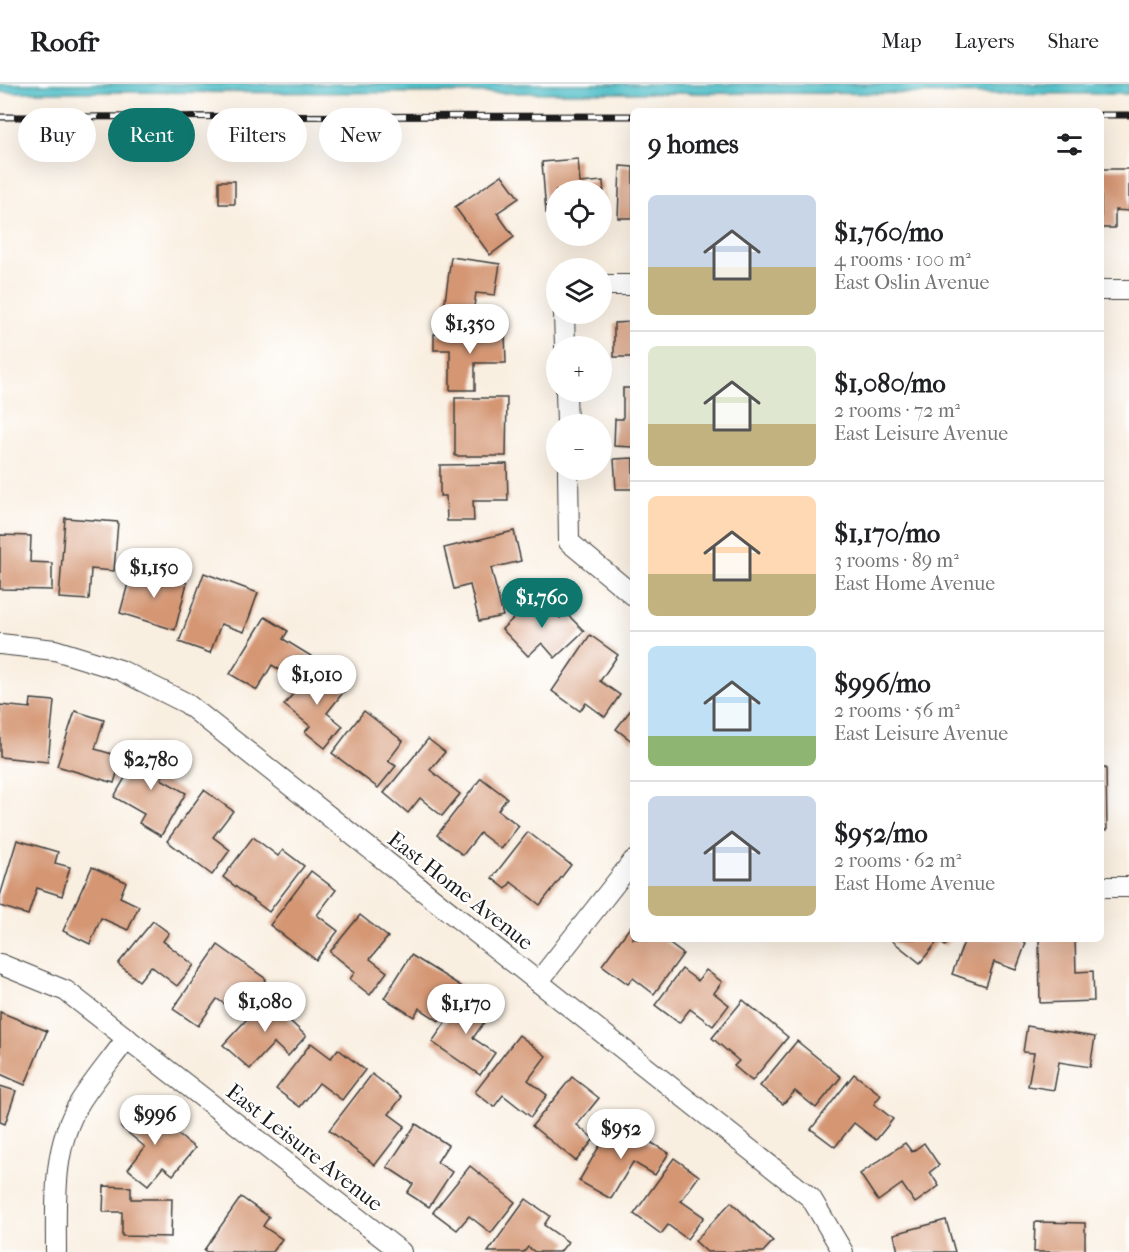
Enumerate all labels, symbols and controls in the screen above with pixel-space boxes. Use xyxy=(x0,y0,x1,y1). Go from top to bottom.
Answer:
text: Roofr xyxy=(30,25,99,58)
text: Map xyxy=(881,29,922,53)
text: Layers xyxy=(955,29,1014,53)
text: Share xyxy=(1047,29,1099,53)
chip: Buy xyxy=(18,108,96,162)
chip: Rent xyxy=(108,108,195,162)
chip: Filters xyxy=(207,108,307,162)
chip: New xyxy=(319,108,402,162)
icon: filters xyxy=(1053,128,1086,161)
text: 9 homes xyxy=(648,129,739,160)
map controls xyxy=(546,180,612,480)
button: locate xyxy=(546,180,612,246)
text: $1,760/mo xyxy=(834,217,944,248)
icon: home xyxy=(696,219,768,291)
text: 4 rooms · 100 m² xyxy=(834,248,971,271)
button: layers xyxy=(546,258,612,324)
text: East Oslin Avenue xyxy=(834,271,989,294)
pin: $1,350 xyxy=(421,304,519,355)
text: $1,350 xyxy=(445,312,495,335)
button: + xyxy=(546,336,612,402)
text: $1,080/mo xyxy=(834,368,946,399)
icon: home xyxy=(696,370,768,442)
text: 2 rooms · 72 m² xyxy=(834,399,960,422)
button: − xyxy=(546,414,612,480)
text: East Leisure Avenue xyxy=(834,422,1008,445)
text: $1,170/mo xyxy=(834,518,940,549)
icon: home xyxy=(696,520,768,592)
pin: $1,150 xyxy=(105,548,203,599)
text: 3 rooms · 89 m² xyxy=(834,549,959,572)
text: $1,150 xyxy=(130,556,178,579)
text: East Home Avenue xyxy=(834,572,995,595)
pin: $1,760 xyxy=(493,578,591,629)
text: $1,760 xyxy=(516,586,568,609)
pin: $1,010 xyxy=(268,655,366,706)
text: $1,010 xyxy=(291,663,343,686)
text: $996/mo xyxy=(834,668,931,699)
icon: home xyxy=(696,670,768,742)
text: 2 rooms · 56 m² xyxy=(834,699,960,722)
text: East Leisure Avenue xyxy=(834,722,1008,745)
pin: $2,780 xyxy=(102,740,200,791)
text: $2,780 xyxy=(123,748,179,771)
text: $952/mo xyxy=(834,818,928,849)
icon: home xyxy=(696,820,768,892)
street label: East Home Avenue xyxy=(383,826,538,956)
text: 2 rooms · 62 m² xyxy=(834,849,961,872)
text: East Home Avenue xyxy=(834,872,995,895)
pin: $1,080 xyxy=(216,982,314,1033)
pin: $1,170 xyxy=(417,984,515,1035)
text: $1,080 xyxy=(238,990,292,1013)
text: $1,170 xyxy=(441,992,491,1015)
street label: East Leisure Avenue xyxy=(221,1079,388,1217)
pin: $996 xyxy=(119,1095,191,1146)
text: $996 xyxy=(134,1103,176,1126)
pin: $952 xyxy=(585,1109,657,1160)
text: $952 xyxy=(601,1117,641,1140)

